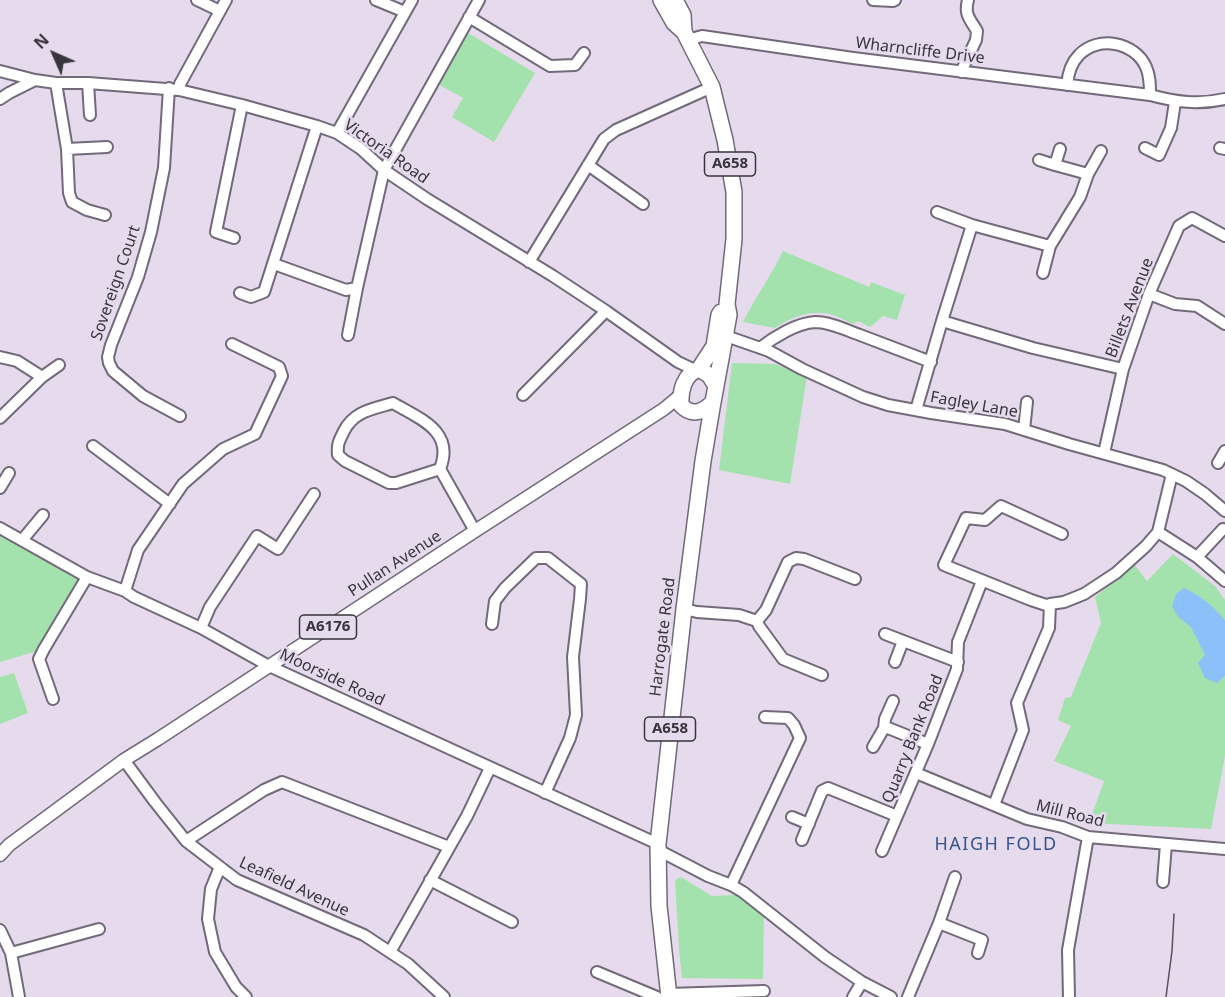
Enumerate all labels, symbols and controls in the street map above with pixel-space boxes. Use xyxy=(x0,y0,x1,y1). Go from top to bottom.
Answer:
north arrow xyxy=(24,24,84,84)
text: N xyxy=(29,29,54,54)
street label: Wharncliffe Drive xyxy=(854,34,986,68)
street label: Victoria Road xyxy=(340,116,432,188)
road number: A658 xyxy=(704,152,756,176)
street label: Sovereign Court xyxy=(87,223,145,343)
street label: Billets Avenue xyxy=(1102,255,1158,361)
street label: Fagley Lane xyxy=(929,388,1019,422)
street label: Pullan Avenue xyxy=(345,527,445,601)
street label: Harrogate Road xyxy=(646,576,680,698)
road number: A6176 xyxy=(300,615,356,639)
street label: Moorside Road xyxy=(276,645,388,711)
street label: Quarry Bank Road xyxy=(878,672,948,806)
road number: A658 xyxy=(644,717,696,741)
street label: Mill Road xyxy=(1034,796,1106,832)
district label: HAIGH FOLD xyxy=(934,834,1058,856)
street label: Leafield Avenue xyxy=(236,853,352,921)

